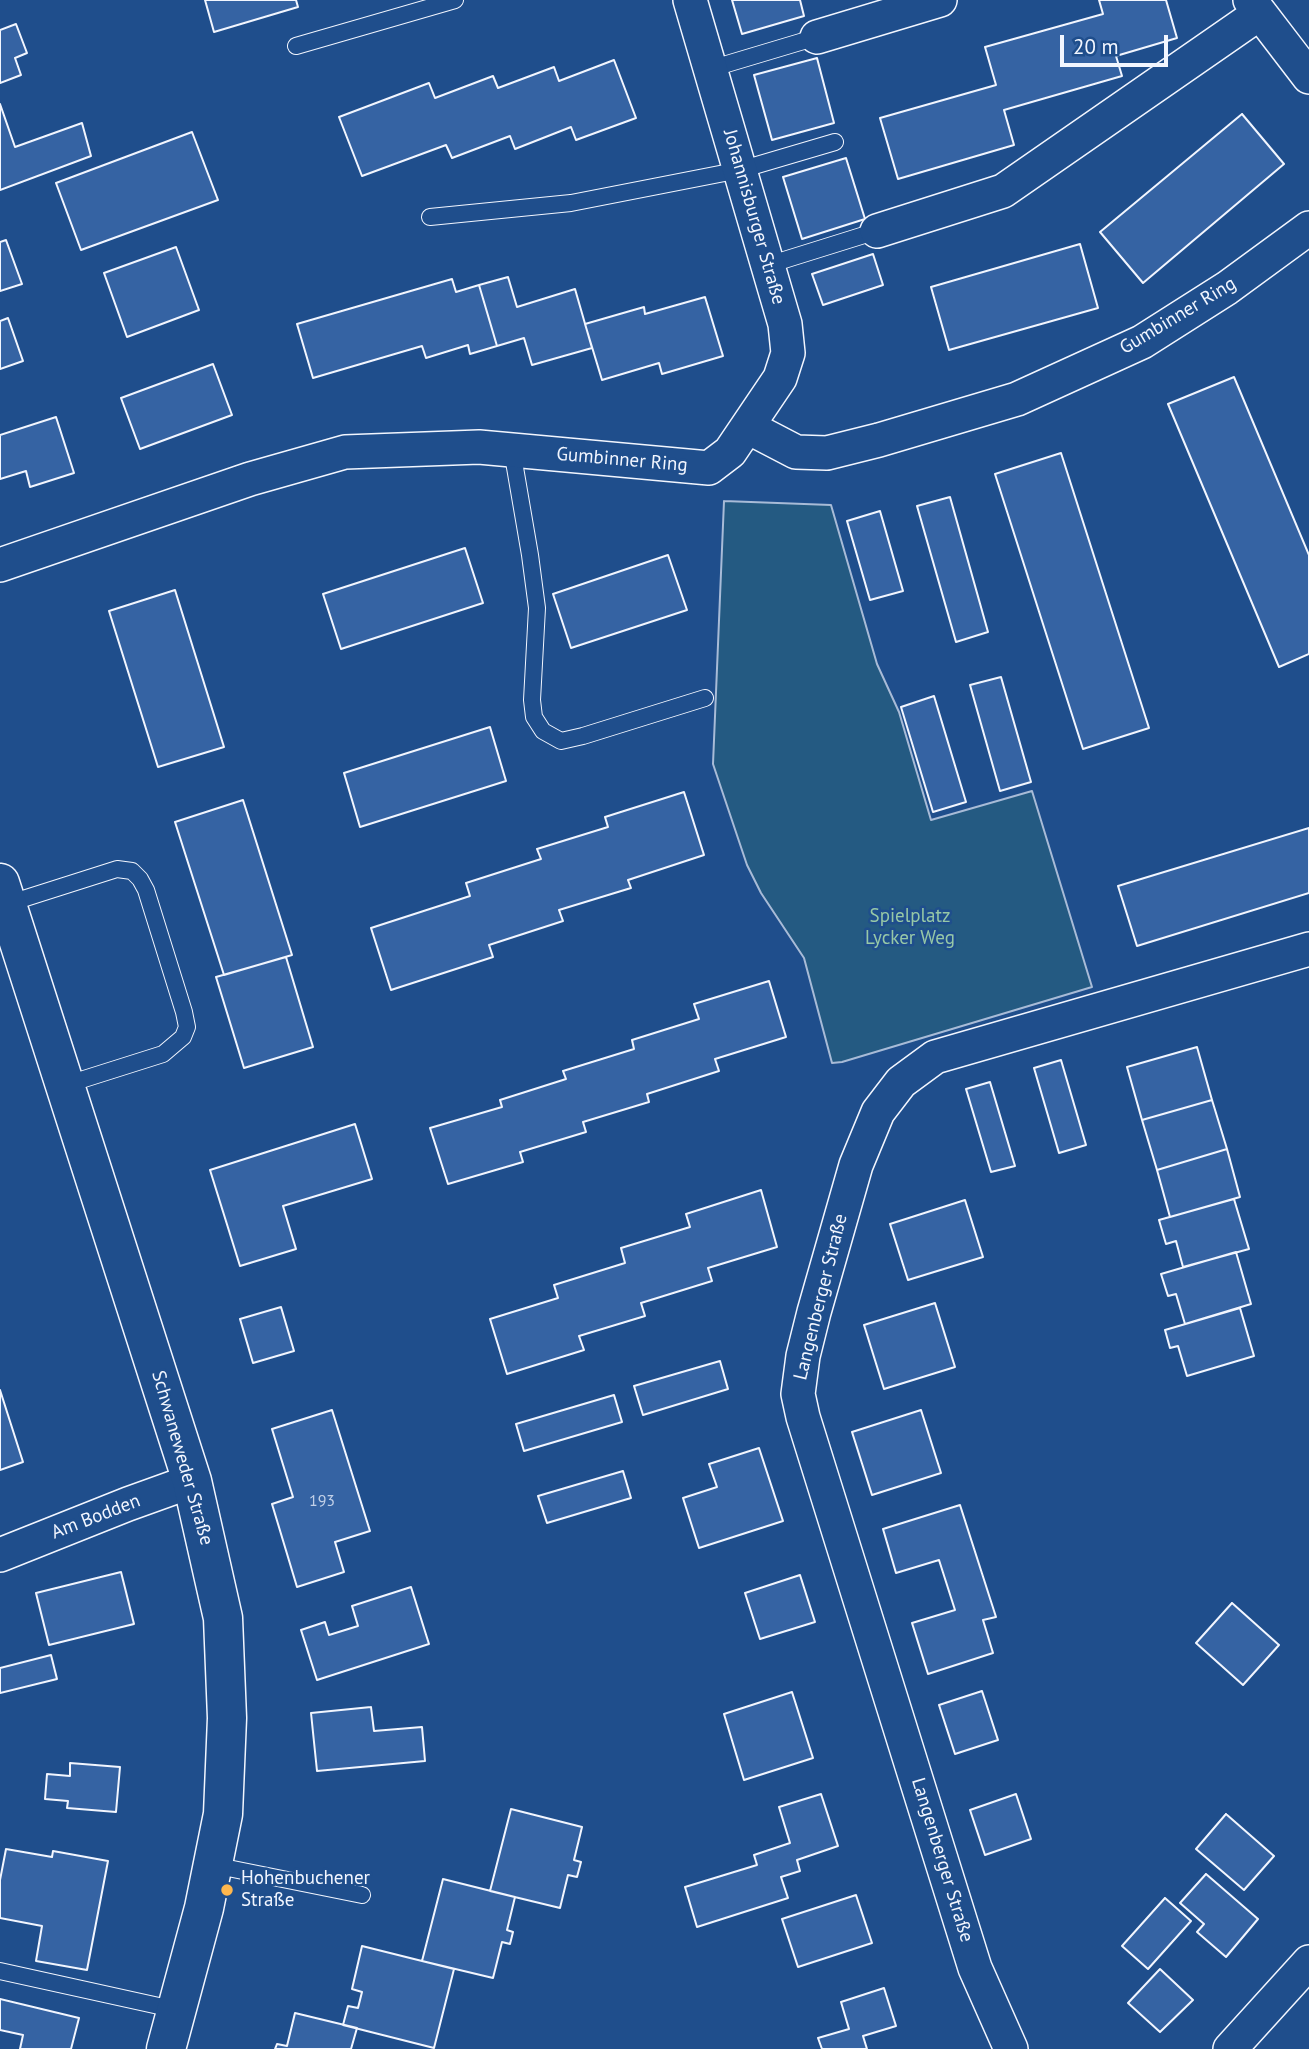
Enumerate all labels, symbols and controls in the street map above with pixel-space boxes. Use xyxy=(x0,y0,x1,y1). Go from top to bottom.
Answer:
scale bar xyxy=(1064,21,1172,65)
text: 20 m xyxy=(1073,33,1119,60)
street label: Johannisburger Straße xyxy=(718,127,790,307)
street label: Gumbinner Ring xyxy=(1116,272,1240,360)
street label: Gumbinner Ring xyxy=(555,443,689,477)
park label: Spielplatz Lycker Weg xyxy=(865,906,955,950)
street label: Langenberger Straße xyxy=(789,1211,853,1383)
street label: Schwaneweder Straße xyxy=(146,1368,218,1548)
street label: Am Bodden xyxy=(48,1490,144,1544)
house number: 193 xyxy=(309,1491,335,1511)
street label: Langenberger Straße xyxy=(906,1775,978,1945)
place label: Hohenbuchener Straße xyxy=(241,1868,370,1912)
marker: Hohenbuchener Straße xyxy=(219,1882,235,1898)

